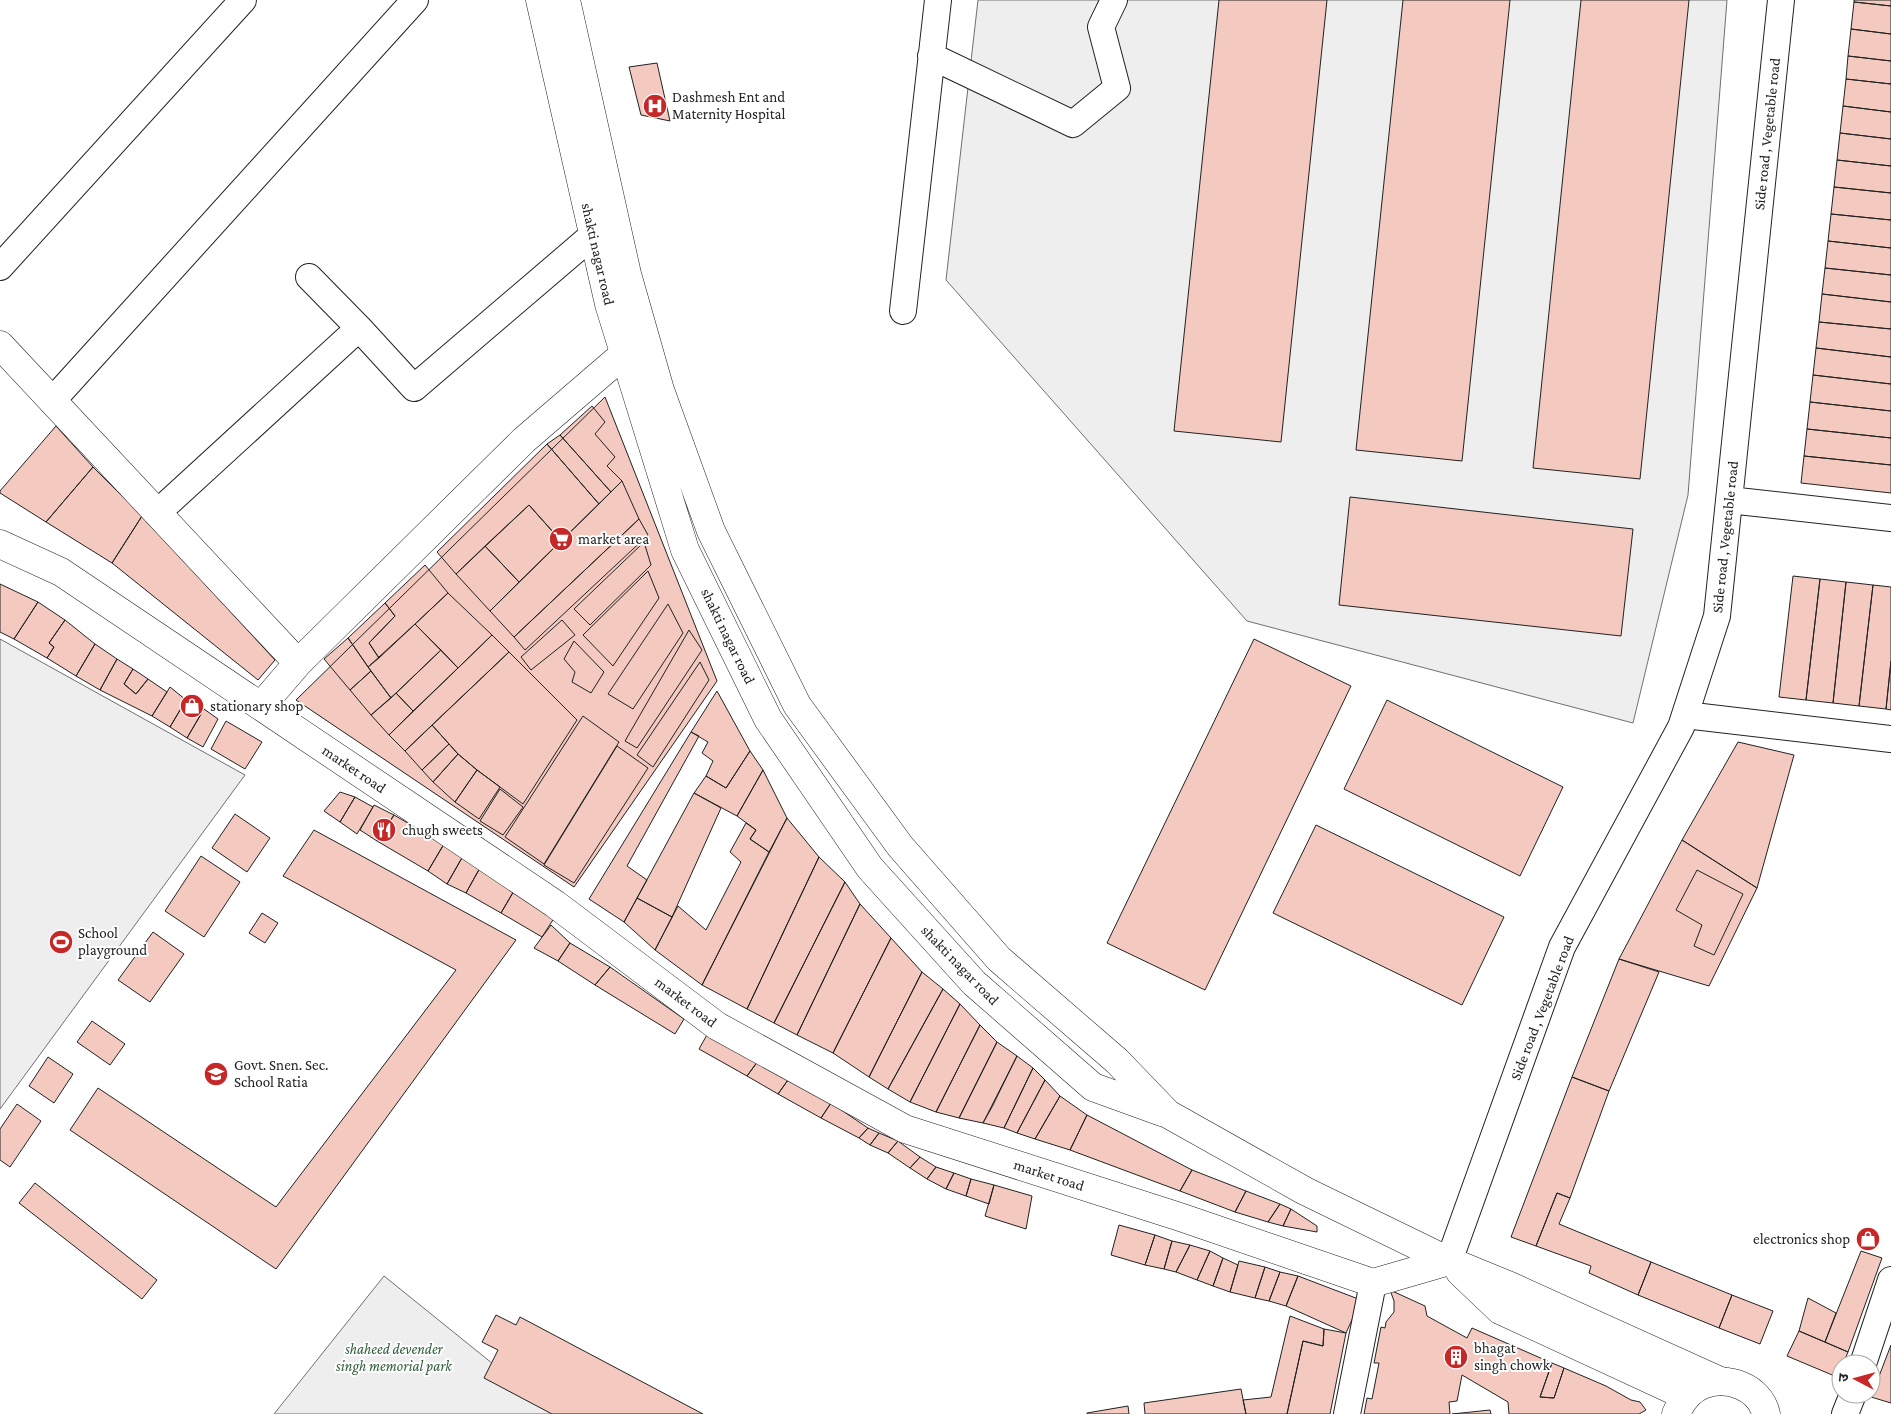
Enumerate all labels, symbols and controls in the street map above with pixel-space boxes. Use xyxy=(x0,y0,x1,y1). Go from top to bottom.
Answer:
street label: Side road , Vegetable road xyxy=(1751,57,1784,211)
place label: Dashmesh Ent and Maternity Hospital xyxy=(672,89,786,123)
hospital icon: Dashmesh Ent and Maternity Hospital xyxy=(642,93,668,119)
street label: shakti nagar road xyxy=(577,201,618,307)
street label: Side road , Vegetable road xyxy=(1709,460,1742,614)
supermarket icon: market area xyxy=(548,526,574,552)
place label: market area xyxy=(578,531,649,547)
street label: shakti nagar road xyxy=(697,586,758,687)
shop icon: stationary shop xyxy=(179,693,205,719)
place label: stationary shop xyxy=(210,698,304,715)
street label: market road xyxy=(319,742,389,796)
restaurant icon: chugh sweets xyxy=(371,817,397,843)
place label: chugh sweets xyxy=(402,822,483,839)
street label: shakti nagar road xyxy=(917,922,1002,1009)
place label: School playground xyxy=(78,925,147,959)
sports icon: School playground xyxy=(48,929,74,955)
street label: Side road , Vegetable road xyxy=(1507,934,1578,1083)
street label: market road xyxy=(652,974,720,1030)
place label: Govt. Snen. Sec. School Ratia xyxy=(234,1057,328,1090)
school or university icon: Govt. Snen. Sec. School Ratia xyxy=(203,1061,229,1087)
street label: market road xyxy=(1012,1156,1086,1194)
shop icon: electronics shop xyxy=(1855,1226,1881,1252)
place label: electronics shop xyxy=(1753,1231,1850,1248)
place label: bhagat singh chowk xyxy=(1474,1340,1551,1374)
park label: shaheed devender singh memorial park xyxy=(335,1341,453,1375)
building icon: bhagat singh chowk xyxy=(1443,1344,1469,1370)
north arrow xyxy=(1831,1354,1881,1404)
text: उ xyxy=(1835,1372,1852,1383)

